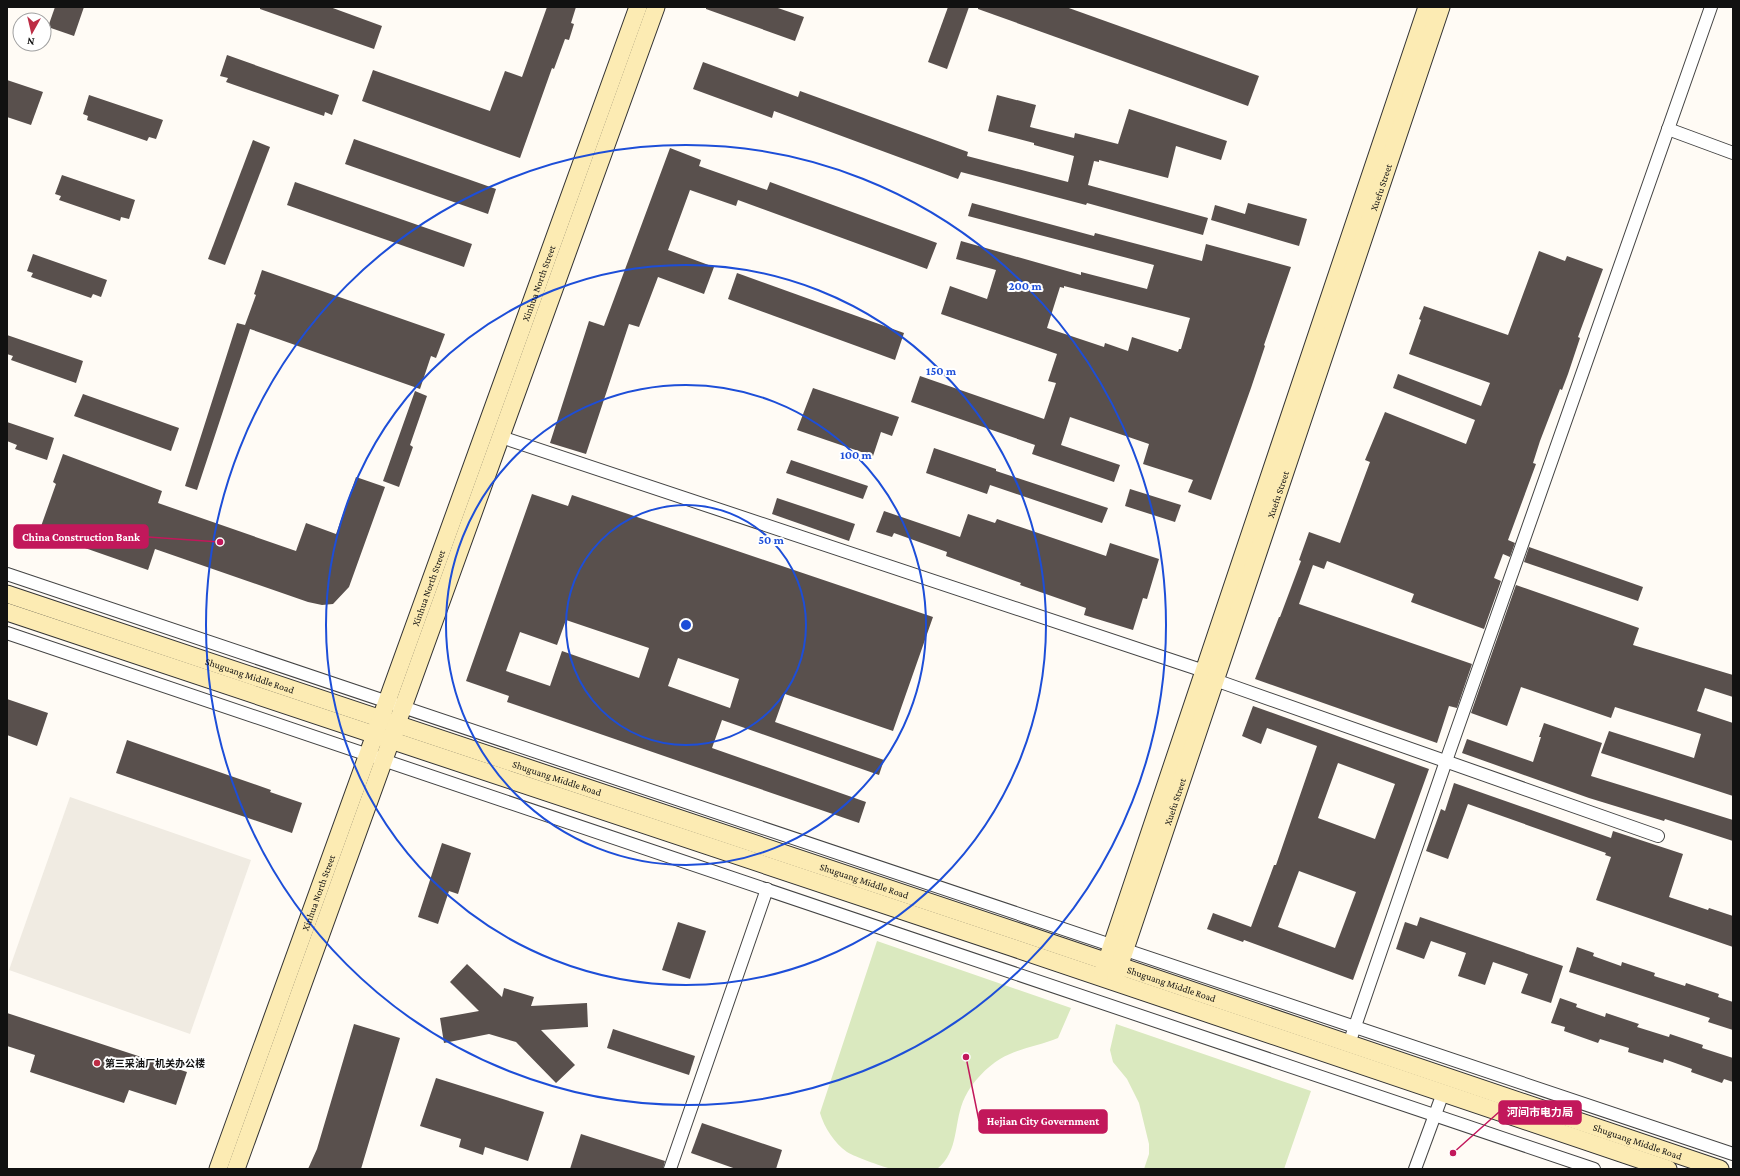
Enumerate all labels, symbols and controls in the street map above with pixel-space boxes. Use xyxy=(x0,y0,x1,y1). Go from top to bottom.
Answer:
north arrow xyxy=(12,12,52,52)
text: N xyxy=(26,35,35,48)
street label: Xuefu Street xyxy=(1368,162,1394,212)
street label: Xinhua North Street xyxy=(519,243,557,323)
text: 200 m xyxy=(1008,279,1042,293)
text: 150 m xyxy=(926,364,957,378)
text: 100 m xyxy=(840,448,873,462)
street label: Xuefu Street xyxy=(1265,469,1291,519)
callout: China Construction Bank xyxy=(14,525,148,548)
text: China Construction Bank xyxy=(22,531,141,543)
text: 50 m xyxy=(758,533,785,547)
street label: Xinhua North Street xyxy=(409,548,447,627)
centre of rings xyxy=(679,618,693,632)
street label: Shuguang Middle Road xyxy=(204,655,296,695)
street label: Shuguang Middle Road xyxy=(511,758,604,798)
street label: Xuefu Street xyxy=(1162,776,1188,826)
street label: Xinhua North Street xyxy=(299,852,337,932)
street label: Shuguang Middle Road xyxy=(819,860,911,901)
street label: Shuguang Middle Road xyxy=(1126,963,1218,1004)
marker: 第三采油厂机关办公楼 xyxy=(92,1058,102,1068)
place label: 第三采油厂机关办公楼 xyxy=(105,1058,205,1069)
callout: 河间市电力局 xyxy=(1499,1101,1581,1124)
text: 河间市电力局 xyxy=(1507,1106,1573,1118)
callout: Hejian City Government xyxy=(979,1110,1107,1133)
text: Hejian City Government xyxy=(987,1115,1099,1128)
street label: Shuguang Middle Road xyxy=(1592,1121,1684,1161)

